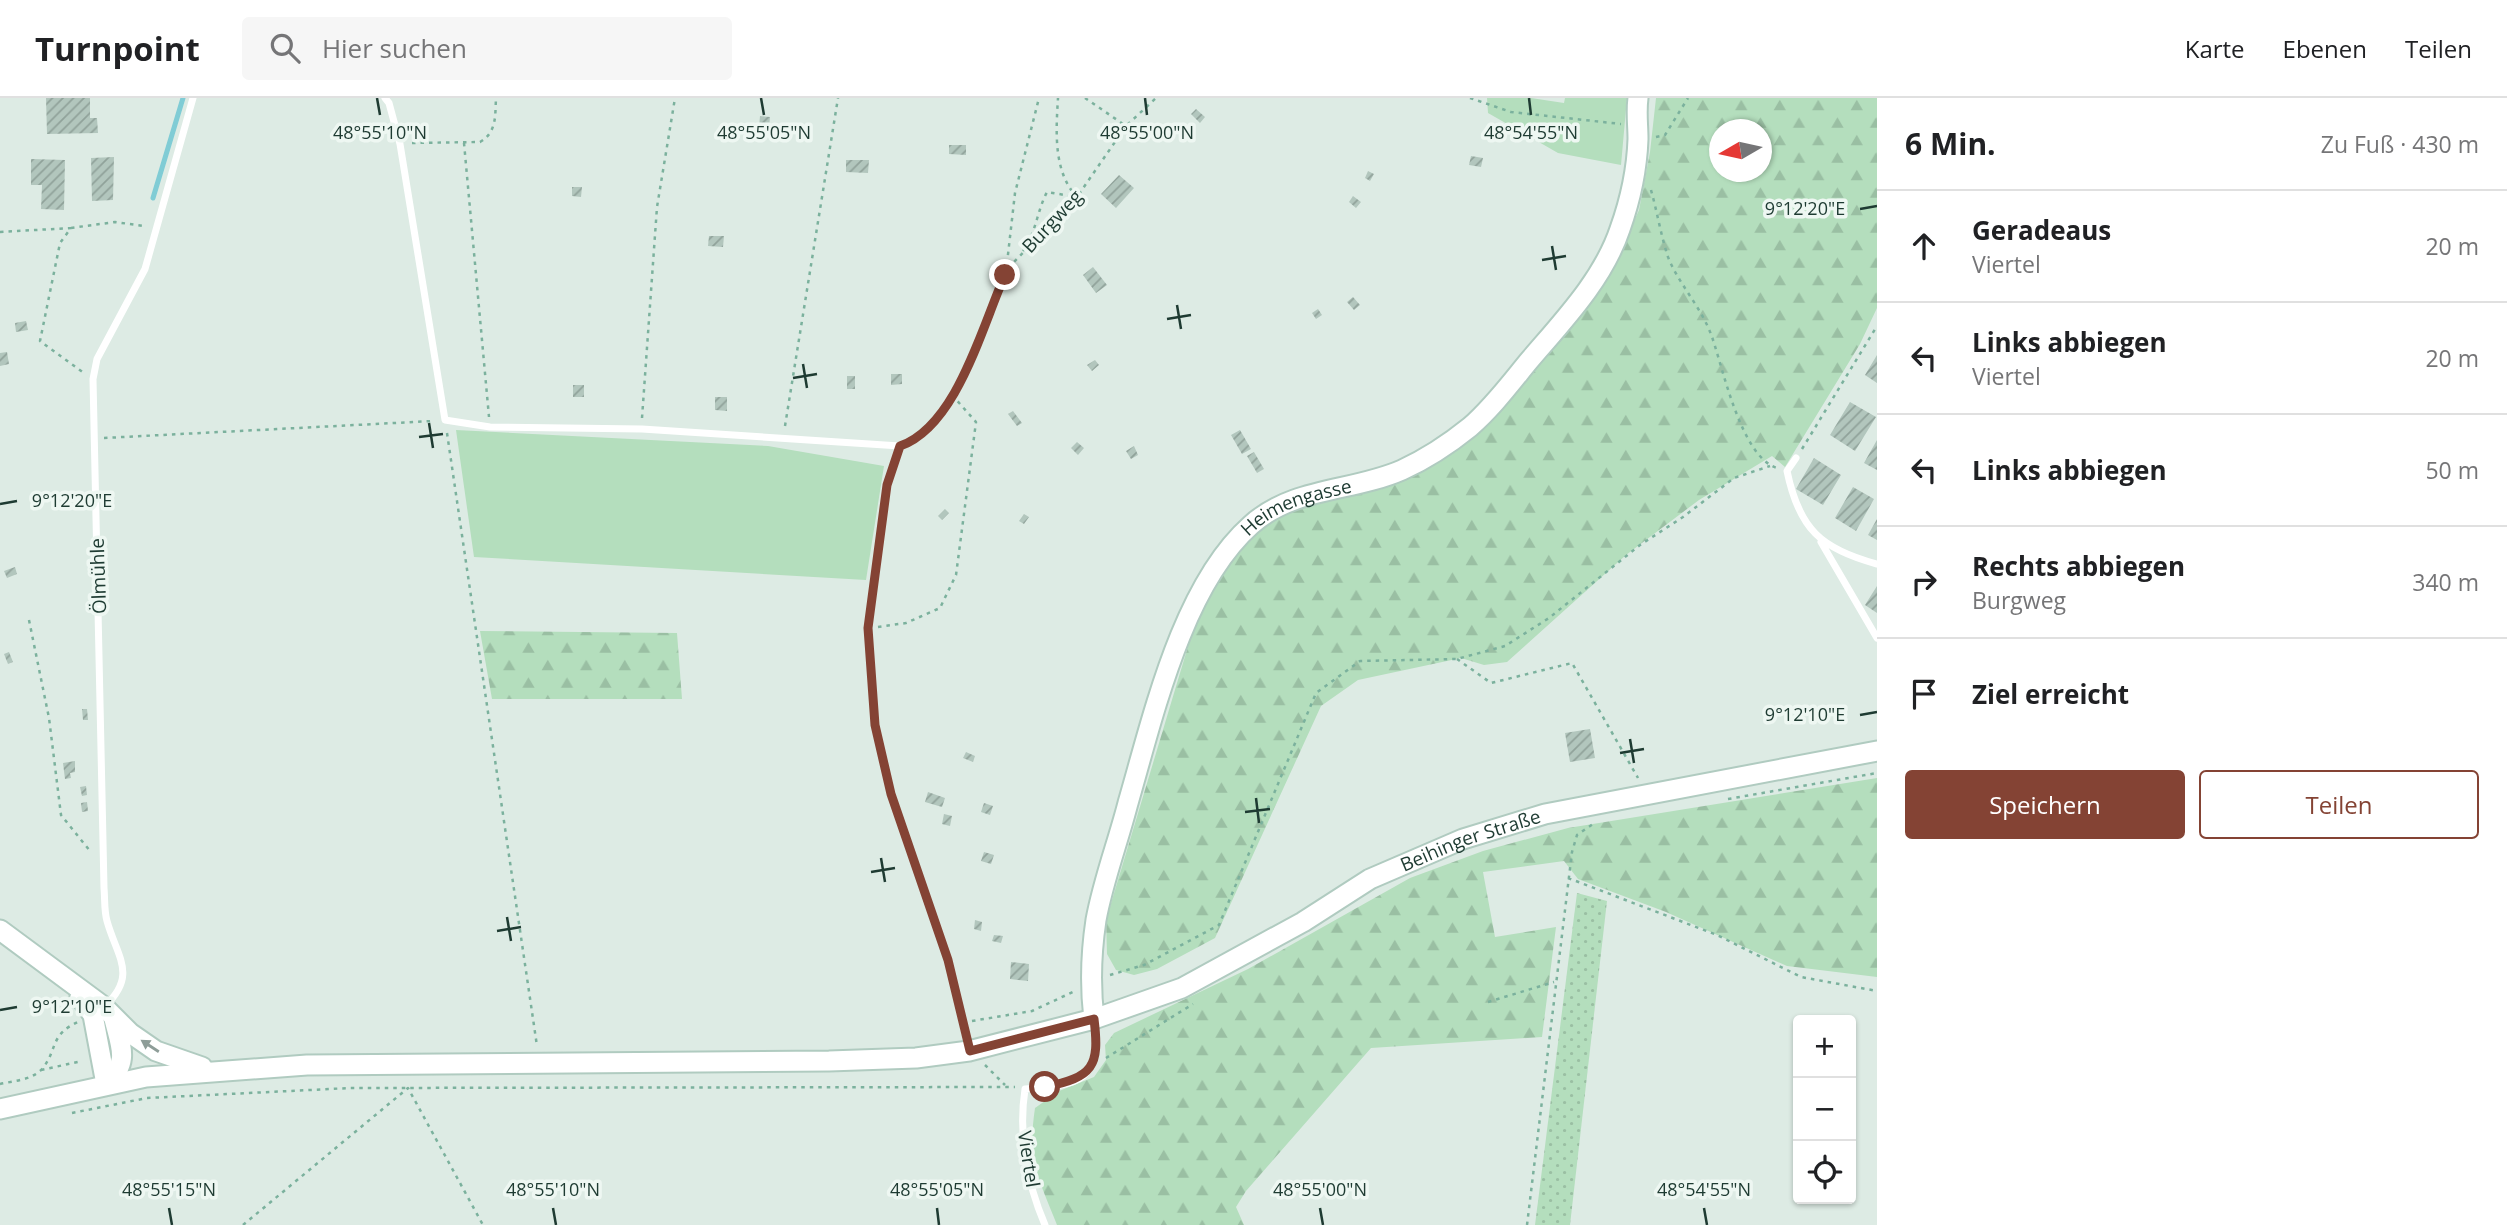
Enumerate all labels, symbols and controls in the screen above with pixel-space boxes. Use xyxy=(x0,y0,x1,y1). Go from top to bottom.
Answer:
search box xyxy=(242,17,732,80)
text: Turnpoint xyxy=(35,26,200,71)
icon: search xyxy=(266,29,304,67)
text: Hier suchen xyxy=(322,30,467,66)
text: Karte xyxy=(2185,32,2245,65)
text: Ebenen xyxy=(2283,32,2367,65)
text: Teilen xyxy=(2405,32,2472,65)
north arrow xyxy=(1709,119,1772,182)
text: 48°55'10"N xyxy=(333,120,427,144)
text: 48°55'05"N xyxy=(717,120,811,144)
text: 48°55'00"N xyxy=(1100,120,1194,144)
text: 48°54'55"N xyxy=(1484,120,1578,144)
text: 6 Min. xyxy=(1905,123,1996,164)
text: Zu Fuß · 430 m xyxy=(2321,128,2479,160)
street label: Burgweg xyxy=(1016,184,1088,258)
text: 9°12'20"E xyxy=(1765,196,1845,220)
text: Geradeaus xyxy=(1972,212,2111,248)
icon: ahead xyxy=(1905,227,1943,265)
text: 20 m xyxy=(2425,230,2479,262)
text: Viertel xyxy=(1972,248,2041,280)
route end xyxy=(989,259,1020,290)
text: Links abbiegen xyxy=(1972,324,2167,360)
icon: left xyxy=(1905,339,1943,377)
text: 20 m xyxy=(2425,342,2479,374)
text: Viertel xyxy=(1972,360,2041,392)
icon: left xyxy=(1905,451,1943,489)
text: Links abbiegen xyxy=(1972,452,2167,488)
text: 50 m xyxy=(2425,454,2479,486)
street label: Heimengasse xyxy=(1235,473,1354,541)
text: 9°12'20"E xyxy=(32,488,112,512)
street label: Ölmühle xyxy=(84,538,112,614)
text: Rechts abbiegen xyxy=(1972,548,2185,584)
icon: right xyxy=(1905,563,1943,601)
text: 340 m xyxy=(2412,566,2479,598)
text: Burgweg xyxy=(1972,584,2066,616)
icon: arrive xyxy=(1905,675,1943,713)
text: Ziel erreicht xyxy=(1972,676,2129,712)
text: 9°12'10"E xyxy=(1765,702,1845,726)
button: Speichern xyxy=(1905,770,2185,839)
button: Teilen xyxy=(2199,770,2479,839)
street label: Beihinger Straße xyxy=(1396,803,1544,878)
text: 9°12'10"E xyxy=(32,994,112,1018)
map controls xyxy=(1793,1015,1856,1204)
button: + xyxy=(1793,1015,1856,1078)
one-way arrow xyxy=(140,1040,159,1053)
route start xyxy=(1029,1071,1060,1102)
button: − xyxy=(1793,1078,1856,1141)
street label: Viertel xyxy=(1012,1129,1046,1189)
button: locate xyxy=(1793,1141,1856,1204)
text: 48°55'15"N xyxy=(122,1177,216,1201)
text: 48°55'10"N xyxy=(506,1177,600,1201)
text: 48°55'05"N xyxy=(890,1177,984,1201)
text: 48°55'00"N xyxy=(1273,1177,1367,1201)
text: 48°54'55"N xyxy=(1657,1177,1751,1201)

